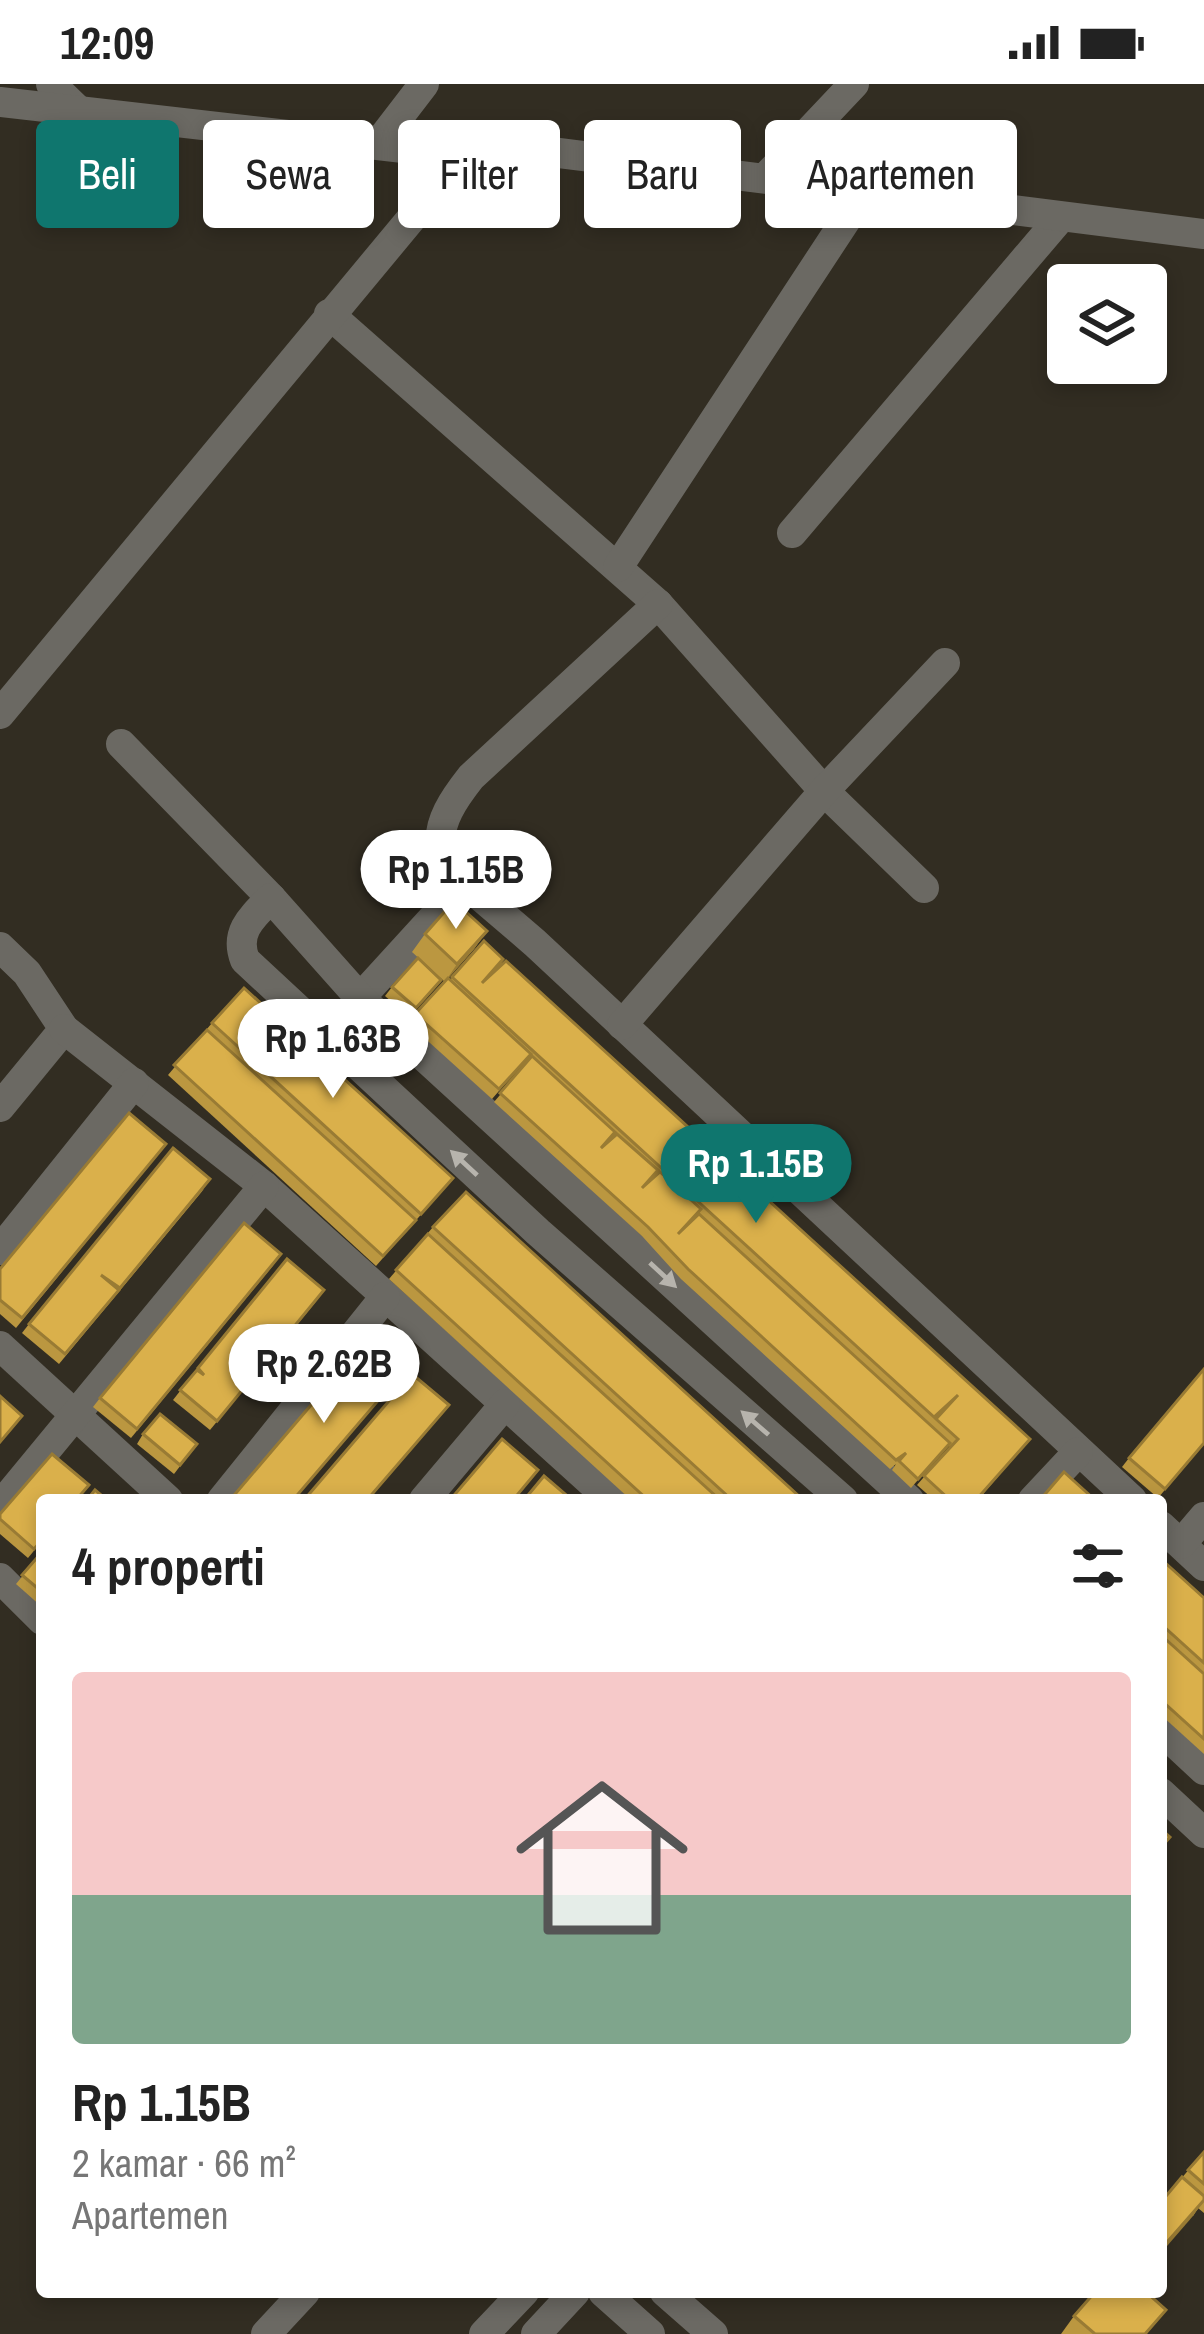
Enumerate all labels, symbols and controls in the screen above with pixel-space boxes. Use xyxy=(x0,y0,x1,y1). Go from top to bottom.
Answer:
text: 12:09 xyxy=(60,12,154,73)
chip: Beli xyxy=(36,120,179,228)
chip: Sewa xyxy=(203,120,374,228)
chip: Filter xyxy=(398,120,560,228)
chip: Baru xyxy=(584,120,741,228)
chip: Apartemen xyxy=(765,120,1017,228)
map controls xyxy=(1047,264,1167,384)
button: layers xyxy=(1047,264,1167,384)
pin: Rp 1.15B xyxy=(332,830,580,932)
text: Rp 1.15B xyxy=(388,843,524,895)
pin: Rp 1.63B xyxy=(209,999,457,1101)
text: Rp 1.63B xyxy=(265,1012,401,1064)
pin: Rp 1.15B xyxy=(632,1124,880,1226)
text: Rp 1.15B xyxy=(688,1137,824,1189)
one-way arrow xyxy=(450,1150,479,1178)
one-way arrow xyxy=(649,1260,678,1288)
pin: Rp 2.62B xyxy=(200,1324,448,1426)
text: Rp 2.62B xyxy=(256,1337,392,1389)
one-way arrow xyxy=(740,1410,770,1437)
text: 4 properti xyxy=(72,1532,265,1601)
icon: filters xyxy=(1065,1533,1131,1599)
icon: home xyxy=(494,1750,710,1966)
text: Rp 1.15B xyxy=(72,2068,251,2137)
text: 2 kamar · 66 m² xyxy=(72,2137,296,2189)
text: Apartemen xyxy=(72,2189,228,2241)

